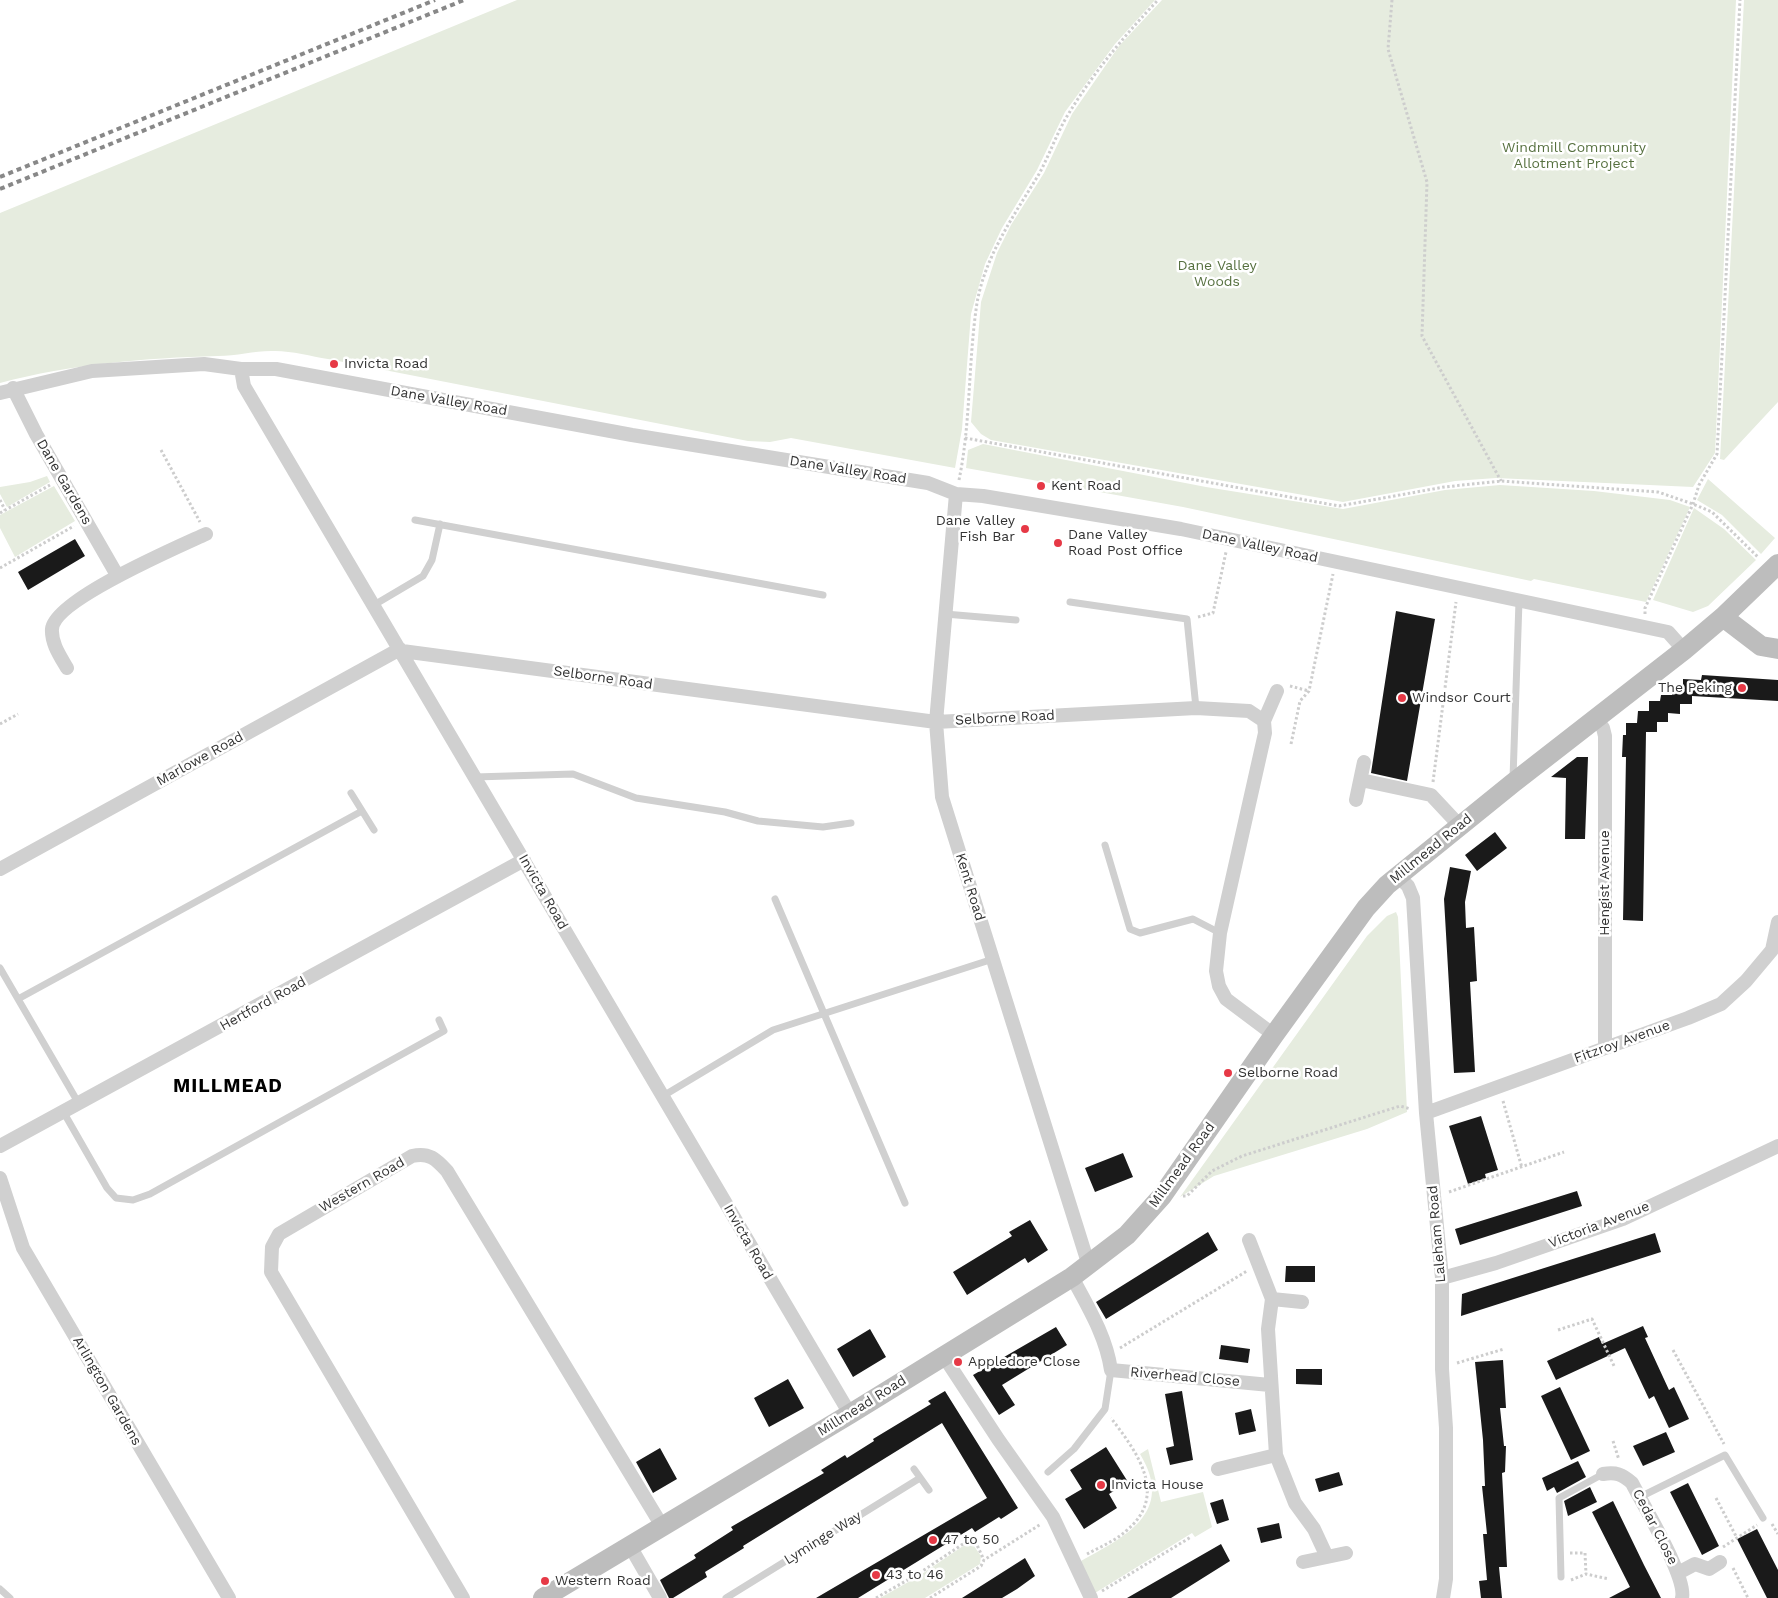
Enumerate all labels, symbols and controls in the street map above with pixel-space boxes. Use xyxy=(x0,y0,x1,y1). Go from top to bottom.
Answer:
park label: Windmill Community Allotment Project xyxy=(1502,140,1646,172)
park label: Dane Valley Woods xyxy=(1177,258,1257,290)
place label: Invicta Road xyxy=(344,356,428,372)
marker: Invicta Road xyxy=(328,358,340,370)
street label: Dane Valley Road xyxy=(389,382,509,420)
street label: Dane Gardens xyxy=(33,436,95,528)
street label: Dane Valley Road xyxy=(788,452,908,488)
place label: Kent Road xyxy=(1051,478,1121,494)
marker: Kent Road xyxy=(1035,480,1047,492)
place label: Dane Valley Fish Bar xyxy=(936,513,1015,546)
marker: Dane Valley Fish Bar xyxy=(1019,523,1031,535)
street label: Dane Valley Road xyxy=(1200,525,1320,567)
place label: Dane Valley Road Post Office xyxy=(1068,527,1183,560)
marker: Dane Valley Road Post Office xyxy=(1052,537,1064,549)
street label: Selborne Road xyxy=(552,663,654,693)
place label: The Peking xyxy=(1658,680,1732,696)
marker: The Peking xyxy=(1736,682,1748,694)
place label: Windsor Court xyxy=(1412,690,1511,706)
marker: Windsor Court xyxy=(1396,692,1408,704)
street label: Selborne Road xyxy=(955,707,1055,729)
street label: Marlowe Road xyxy=(154,728,246,790)
street label: Millmead Road xyxy=(1386,811,1476,887)
street label: Hengist Avenue xyxy=(1597,830,1613,936)
street label: Invicta Road xyxy=(515,851,571,933)
street label: Kent Road xyxy=(952,851,988,923)
street label: Hertford Road xyxy=(217,973,309,1035)
street label: Fitzroy Avenue xyxy=(1572,1017,1672,1067)
place label: Selborne Road xyxy=(1238,1065,1338,1081)
marker: Selborne Road xyxy=(1222,1067,1234,1079)
district label: MILLMEAD xyxy=(172,1075,284,1097)
street label: Millmead Road xyxy=(1145,1119,1219,1211)
street label: Western Road xyxy=(316,1154,408,1216)
street label: Laleham Road xyxy=(1424,1185,1450,1283)
street label: Victoria Avenue xyxy=(1546,1198,1652,1252)
street label: Invicta Road xyxy=(720,1201,776,1283)
street label: Arlington Gardens xyxy=(69,1333,145,1449)
place label: Appledore Close xyxy=(968,1354,1080,1370)
marker: Appledore Close xyxy=(952,1356,964,1368)
street label: Riverhead Close xyxy=(1129,1364,1241,1390)
street label: Millmead Road xyxy=(815,1372,909,1440)
place label: Invicta House xyxy=(1111,1477,1204,1493)
marker: Invicta House xyxy=(1095,1479,1107,1491)
street label: Cedar Close xyxy=(1629,1486,1681,1568)
street label: Lyminge Way xyxy=(781,1508,865,1568)
place label: 47 to 50 xyxy=(943,1532,999,1548)
marker: 47 to 50 xyxy=(927,1534,939,1546)
place label: 43 to 46 xyxy=(886,1567,944,1583)
marker: 43 to 46 xyxy=(870,1569,882,1581)
place label: Western Road xyxy=(555,1573,651,1589)
marker: Western Road xyxy=(539,1575,551,1587)

